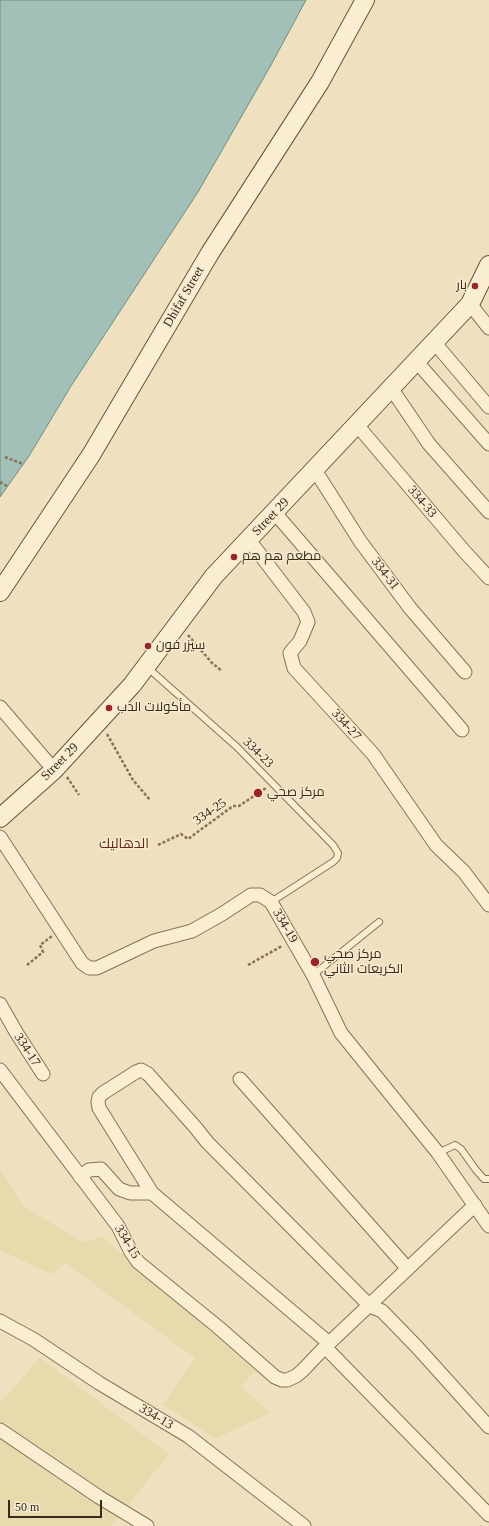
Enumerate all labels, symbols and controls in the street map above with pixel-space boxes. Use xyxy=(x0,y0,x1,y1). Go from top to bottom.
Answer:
street label: Dhifaf Street xyxy=(160,264,208,330)
place label: بار xyxy=(456,278,467,294)
marker: بار xyxy=(470,281,480,291)
street label: 334-33 xyxy=(404,483,440,521)
street label: Street 29 xyxy=(249,495,293,539)
place label: مطعم هم هم xyxy=(242,549,321,565)
marker: مطعم هم هم xyxy=(229,552,239,562)
street label: 334-31 xyxy=(368,555,402,593)
place label: سيزر فون xyxy=(156,638,205,654)
marker: سيزر فون xyxy=(143,641,153,651)
place label: مأكولات الدب xyxy=(117,700,191,716)
marker: مأكولات الدب xyxy=(104,703,114,713)
street label: 334-27 xyxy=(328,706,364,744)
street label: 334-23 xyxy=(239,734,277,772)
street label: Street 29 xyxy=(38,740,82,784)
place label: مركز صحي xyxy=(267,785,325,801)
marker: مركز صحي xyxy=(252,787,264,799)
street label: 334-25 xyxy=(190,795,230,829)
district label: الدهاليك xyxy=(99,836,149,852)
street label: 334-19 xyxy=(269,906,301,946)
place label: مركز صحي الكريعات الثاني xyxy=(324,947,403,978)
marker: مركز صحي الكريعات الثاني xyxy=(309,956,321,968)
street label: 334-17 xyxy=(10,1030,44,1070)
street label: 334-15 xyxy=(111,1222,143,1262)
street label: 334-13 xyxy=(136,1401,176,1433)
scale bar xyxy=(10,1492,104,1518)
text: 50 m xyxy=(15,1500,39,1514)

